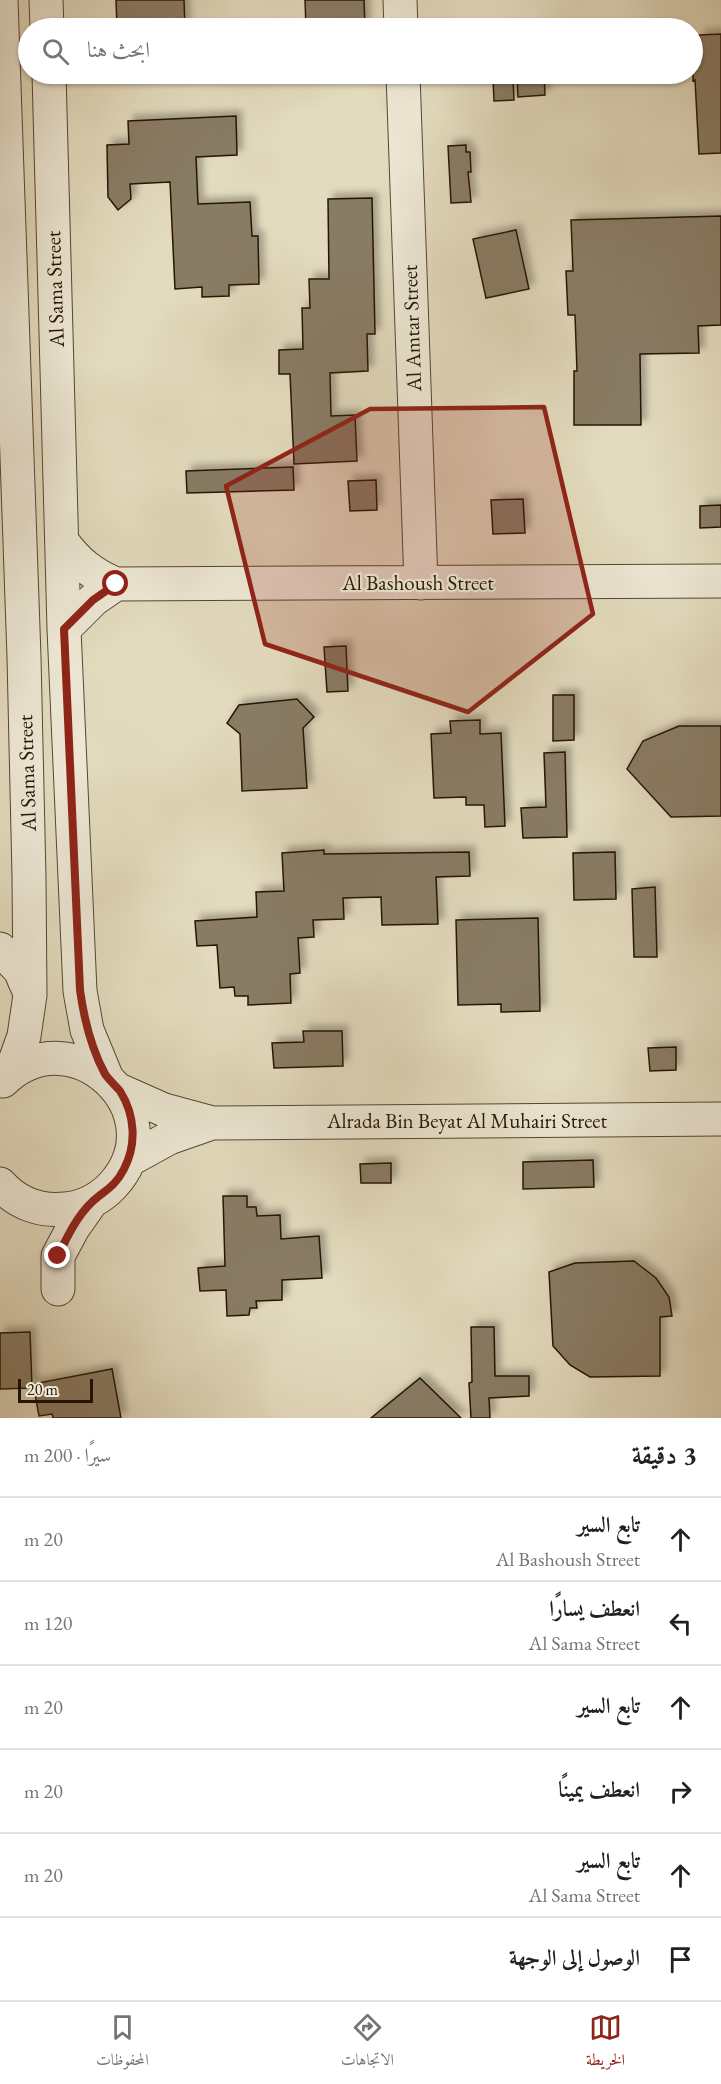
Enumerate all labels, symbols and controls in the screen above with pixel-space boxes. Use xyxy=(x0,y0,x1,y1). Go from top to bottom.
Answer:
search box xyxy=(18,18,703,84)
icon: search xyxy=(39,35,72,68)
text: ابحث هنا xyxy=(87,35,150,64)
street label: Al Sama Street xyxy=(39,230,70,349)
street label: Al Amtar Street xyxy=(396,264,427,393)
street label: Al Bashoush Street xyxy=(341,569,494,596)
route start xyxy=(102,570,128,596)
street label: Al Sama Street xyxy=(11,714,42,833)
street label: Alrada Bin Beyat Al Muhairi Street xyxy=(326,1107,607,1134)
route end xyxy=(44,1242,70,1268)
scale bar xyxy=(18,1376,93,1404)
text: 20 m xyxy=(27,1379,58,1400)
text: 3 دقيقة xyxy=(632,1438,697,1472)
text: سيرًا · 200 m xyxy=(24,1442,111,1468)
text: تابع السير xyxy=(577,1510,640,1539)
icon: ahead xyxy=(664,1523,697,1556)
text: 20 m xyxy=(24,1526,63,1552)
text: Al Bashoush Street xyxy=(496,1546,640,1572)
text: انعطف يسارًا xyxy=(549,1594,640,1623)
icon: left xyxy=(664,1607,697,1640)
text: 120 m xyxy=(24,1610,72,1636)
text: Al Sama Street xyxy=(529,1630,640,1656)
text: تابع السير xyxy=(577,1691,640,1720)
icon: ahead xyxy=(664,1691,697,1724)
text: 20 m xyxy=(24,1694,63,1720)
text: انعطف يمينًا xyxy=(558,1775,640,1804)
icon: right xyxy=(664,1775,697,1808)
text: 20 m xyxy=(24,1778,63,1804)
text: تابع السير xyxy=(577,1846,640,1875)
icon: ahead xyxy=(664,1859,697,1892)
text: 20 m xyxy=(24,1862,63,1888)
text: Al Sama Street xyxy=(529,1882,640,1908)
text: الوصول إلى الوجهة xyxy=(509,1943,640,1972)
icon: arrive xyxy=(664,1943,697,1976)
tab: المحفوظات xyxy=(96,2011,149,2075)
tab: الاتجاهات xyxy=(341,2011,394,2075)
tab: الخريطة xyxy=(586,2011,625,2075)

